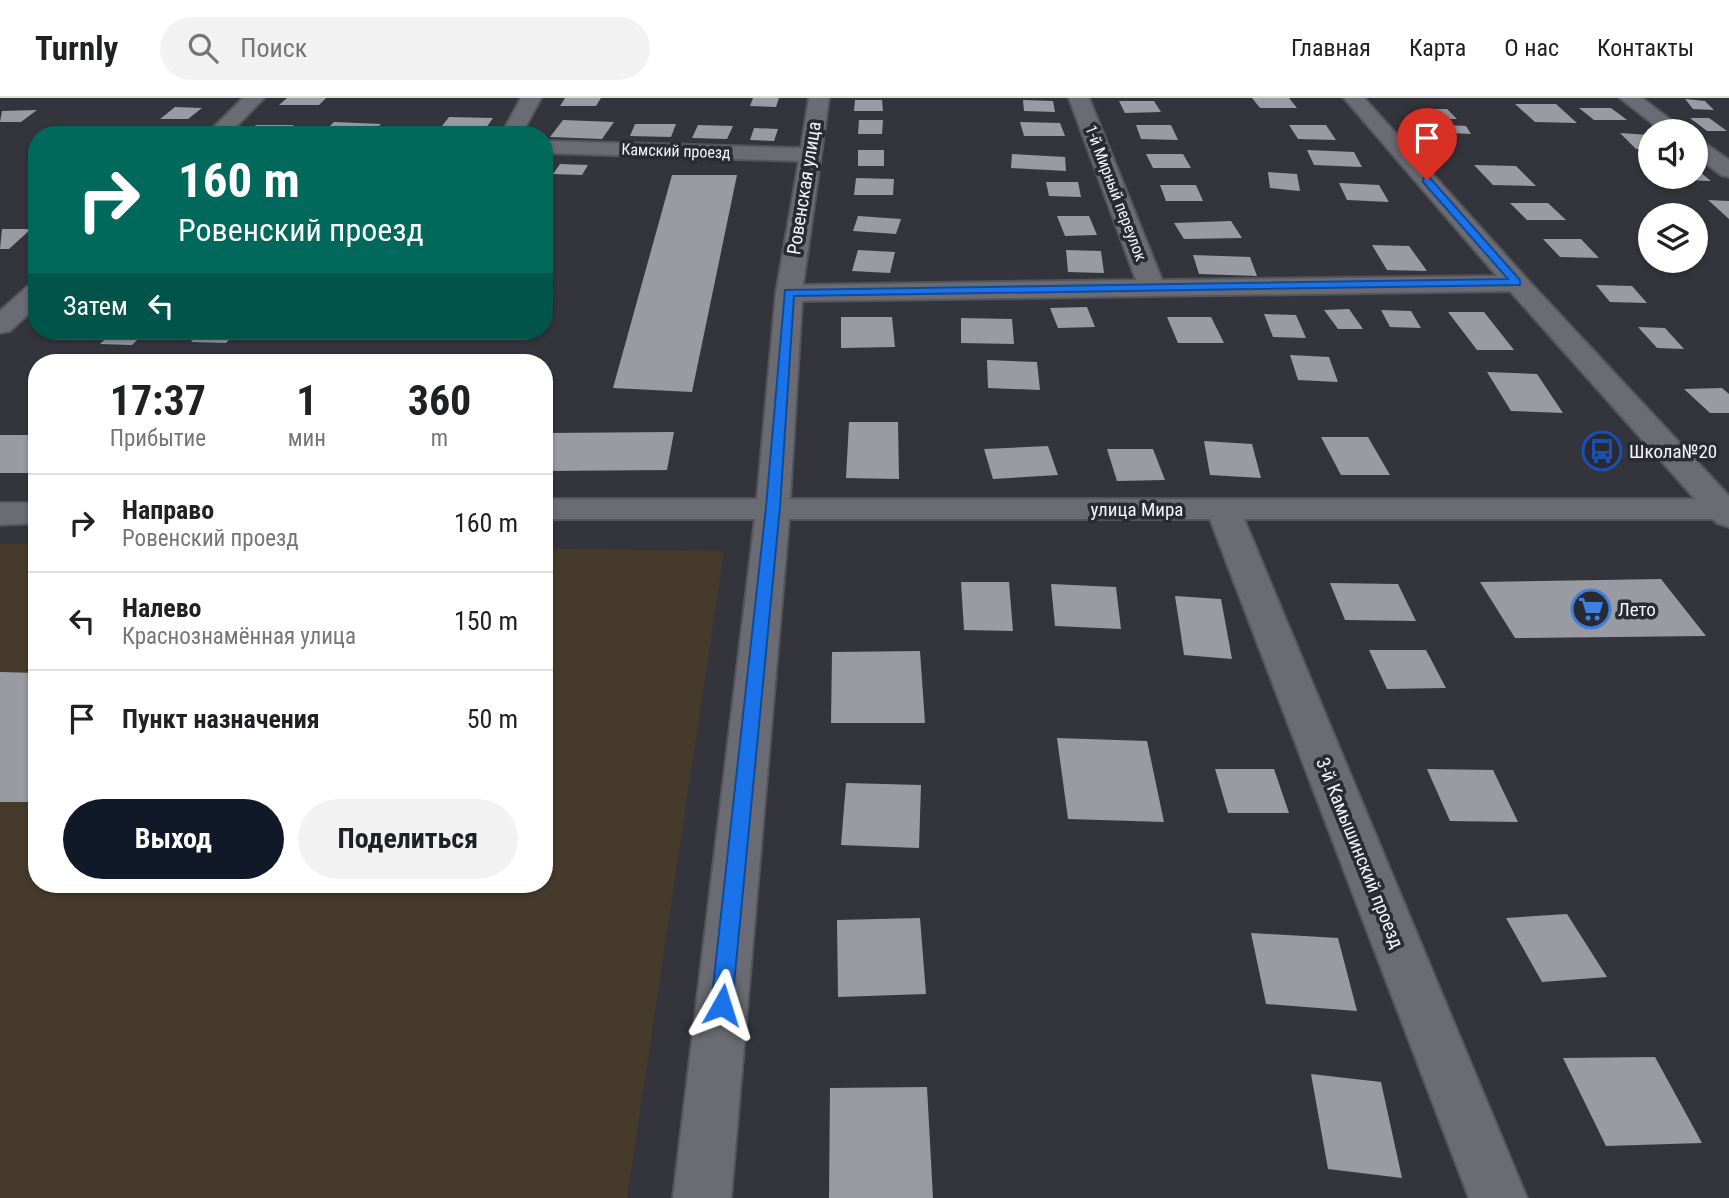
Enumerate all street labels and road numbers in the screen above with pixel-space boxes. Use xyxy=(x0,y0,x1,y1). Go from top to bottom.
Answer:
street label: Ровенская улица xyxy=(782,120,826,256)
street label: 1-й Мирный переулок xyxy=(1081,122,1151,264)
street label: Камский проезд xyxy=(621,140,731,162)
street label: улица Мира xyxy=(1091,498,1183,521)
street label: 3-й Камышинский проезд xyxy=(1311,754,1409,952)

